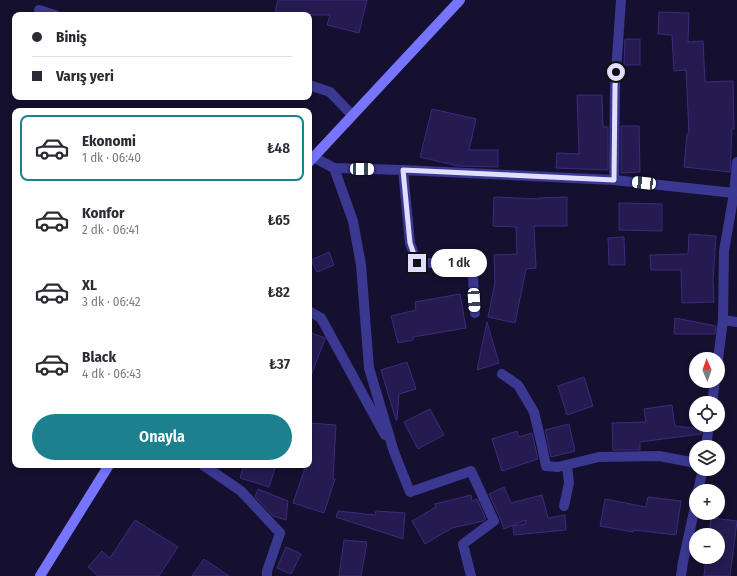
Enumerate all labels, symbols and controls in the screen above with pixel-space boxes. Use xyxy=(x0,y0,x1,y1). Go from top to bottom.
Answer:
text: Biniş xyxy=(56,28,87,46)
route start xyxy=(607,63,625,81)
text: Varış yeri xyxy=(56,67,114,85)
icon: car xyxy=(34,130,70,166)
text: Ekonomi xyxy=(82,132,136,150)
text: ₺48 xyxy=(267,139,290,157)
text: 1 dk · 06:40 xyxy=(82,150,141,165)
car xyxy=(350,163,374,175)
car xyxy=(631,176,657,190)
icon: car xyxy=(34,202,70,238)
text: Konfor xyxy=(82,204,125,222)
text: ₺65 xyxy=(267,211,290,229)
text: 2 dk · 06:41 xyxy=(82,222,139,237)
callout: 1 dk xyxy=(431,249,487,277)
route end xyxy=(408,254,426,272)
text: 1 dk xyxy=(448,255,470,270)
icon: car xyxy=(34,274,70,310)
text: XL xyxy=(82,276,97,294)
text: ₺82 xyxy=(268,283,290,301)
car xyxy=(467,288,481,312)
text: 3 dk · 06:42 xyxy=(82,294,141,309)
icon: car xyxy=(34,346,70,382)
text: Black xyxy=(82,348,116,366)
north arrow xyxy=(689,352,725,388)
map controls xyxy=(689,352,725,564)
text: ₺37 xyxy=(269,355,290,373)
text: 4 dk · 06:43 xyxy=(82,366,141,381)
button: locate xyxy=(689,396,725,432)
button: Onayla xyxy=(32,414,292,460)
button: layers xyxy=(689,440,725,476)
button: + xyxy=(689,484,725,520)
button: − xyxy=(689,528,725,564)

